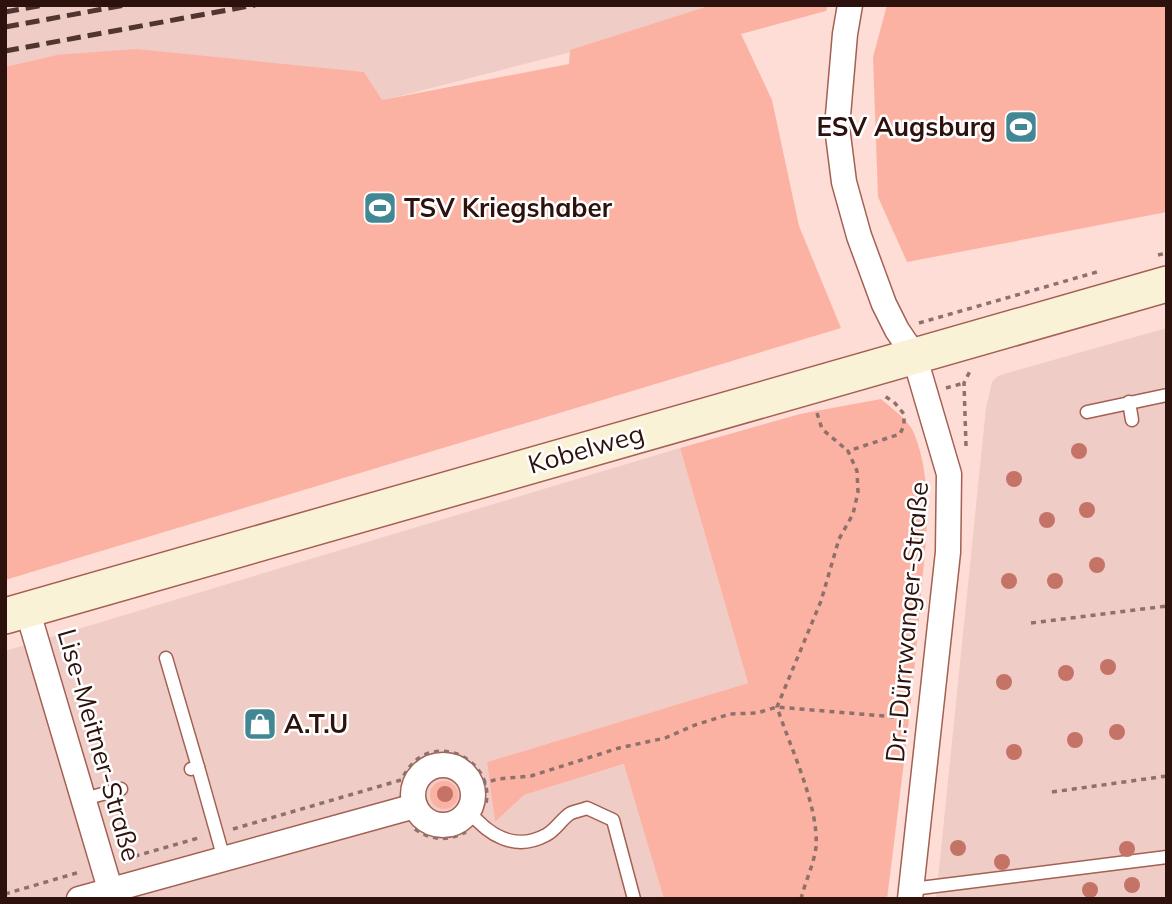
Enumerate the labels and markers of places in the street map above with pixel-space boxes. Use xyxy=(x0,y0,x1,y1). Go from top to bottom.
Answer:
sports icon: ESV Augsburg xyxy=(1002,108,1040,146)
place label: ESV Augsburg xyxy=(816,110,996,143)
sports icon: TSV Kriegshaber xyxy=(361,189,399,227)
place label: TSV Kriegshaber xyxy=(404,191,613,224)
shop icon: A.T.U xyxy=(241,705,279,743)
place label: A.T.U xyxy=(284,707,348,740)

